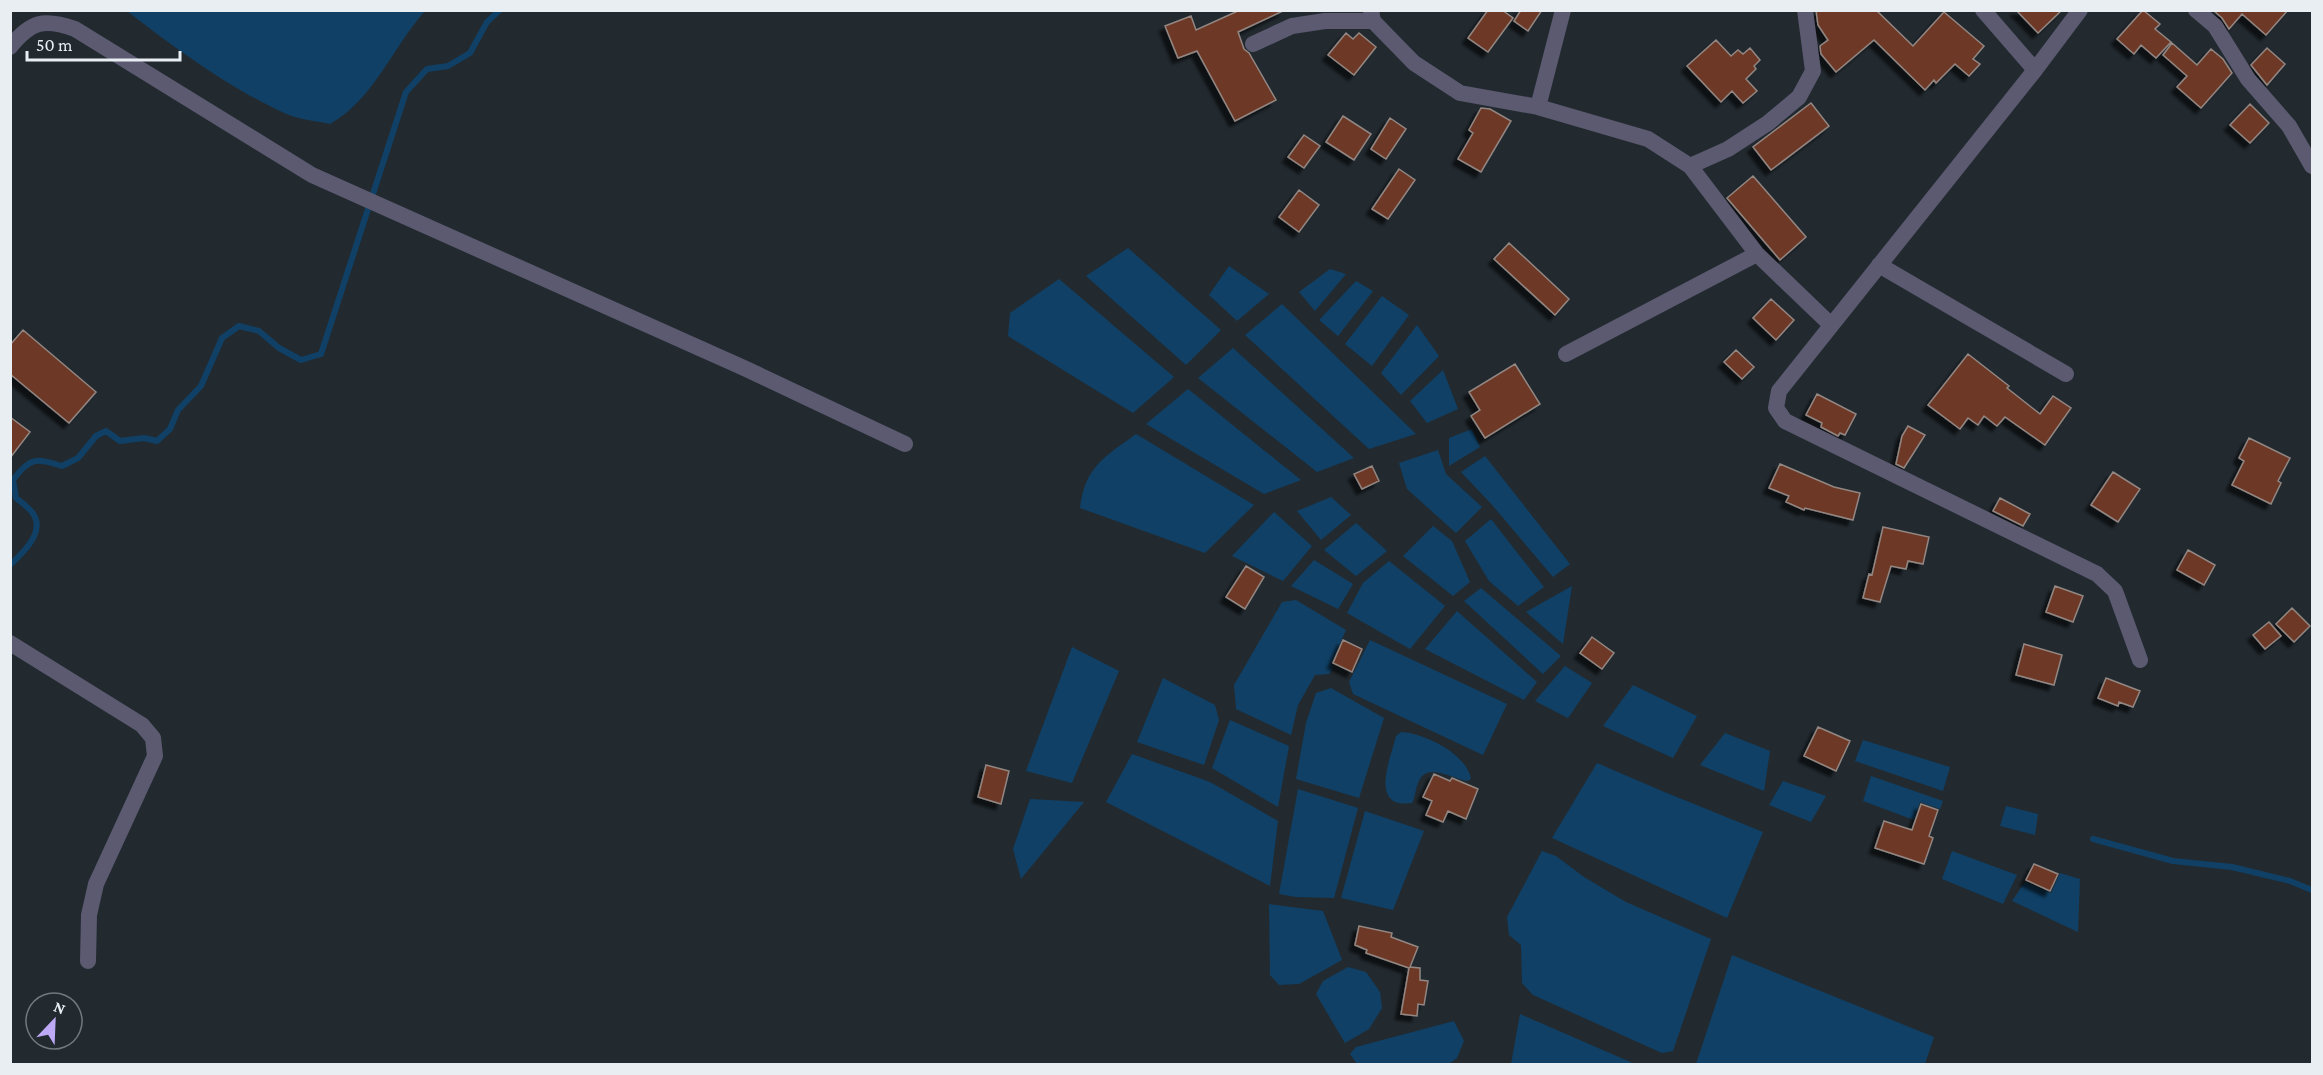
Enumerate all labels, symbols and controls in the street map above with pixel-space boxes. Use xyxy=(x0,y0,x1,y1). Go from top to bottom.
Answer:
scale bar xyxy=(27,24,180,62)
text: 50 m xyxy=(36,35,73,55)
north arrow xyxy=(24,991,84,1051)
text: N xyxy=(51,998,68,1018)

